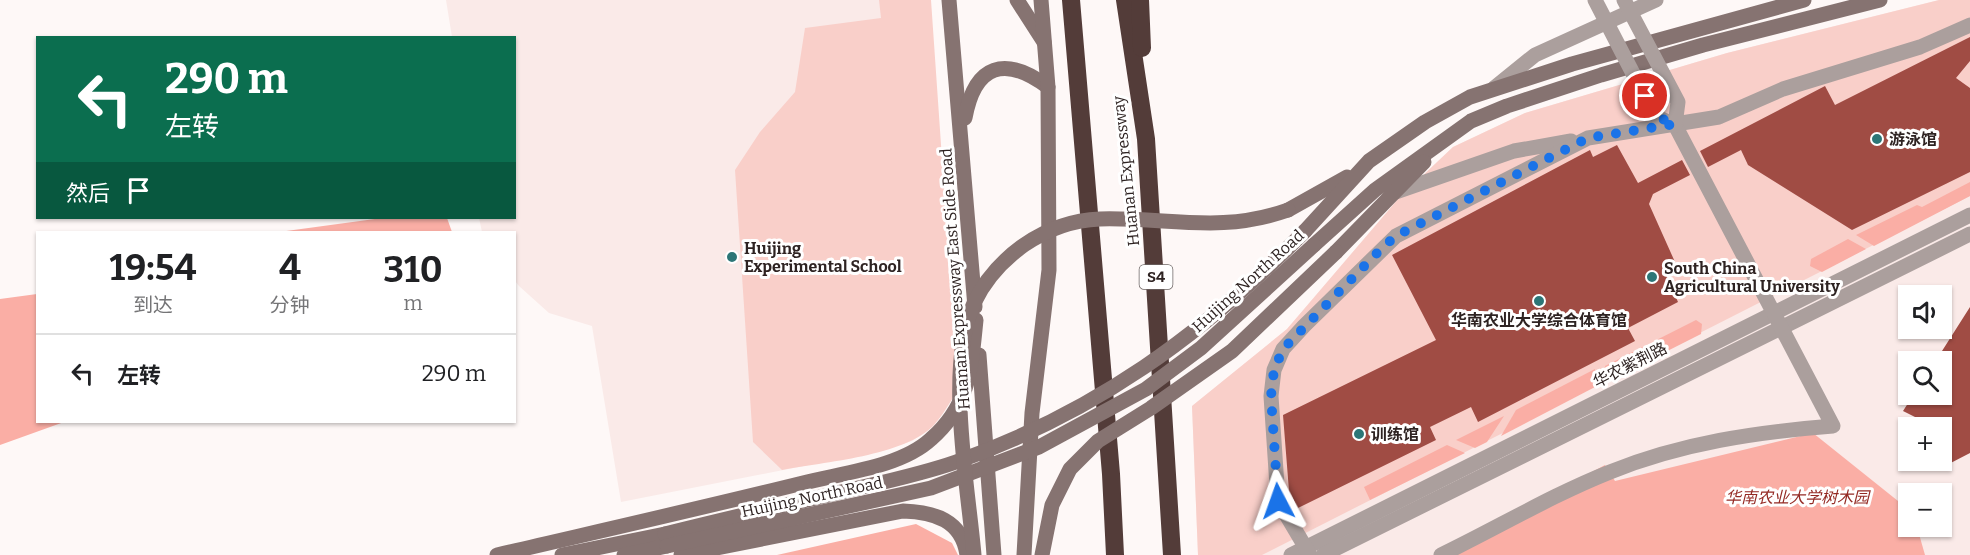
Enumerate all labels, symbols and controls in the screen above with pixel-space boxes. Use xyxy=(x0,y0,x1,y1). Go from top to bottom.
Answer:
text: 290 m xyxy=(165,54,288,104)
icon: left xyxy=(66,60,144,138)
pin xyxy=(1619,70,1670,121)
icon: arrive xyxy=(1628,79,1661,112)
street label: Huanan Expressway xyxy=(1109,94,1143,247)
text: 左转 xyxy=(165,111,219,143)
place label: 游泳馆 xyxy=(1889,130,1937,149)
marker: 游泳馆 xyxy=(1870,132,1884,146)
street label: Huanan Expressway East Side Road xyxy=(936,147,974,410)
icon: arrive xyxy=(122,174,155,207)
text: 然后 xyxy=(66,180,110,207)
street label: Huijing North Road xyxy=(1188,225,1308,336)
place label: Huijing Experimental School xyxy=(744,239,902,276)
text: 19:54 xyxy=(110,246,196,290)
text: 4 xyxy=(279,246,301,290)
text: 310 xyxy=(383,248,443,292)
marker: Huijing Experimental School xyxy=(725,250,739,264)
place label: South China Agricultural University xyxy=(1664,259,1840,296)
road number: S4 xyxy=(1140,265,1172,289)
marker: South China Agricultural University xyxy=(1645,270,1659,284)
map controls xyxy=(1898,285,1952,537)
button: sound xyxy=(1898,285,1952,339)
text: m xyxy=(403,291,422,315)
text: 到达 xyxy=(133,293,173,317)
text: 分钟 xyxy=(270,293,310,317)
marker: 华南农业大学综合体育馆 xyxy=(1532,294,1546,308)
place label: 华南农业大学综合体育馆 xyxy=(1451,311,1627,330)
street label: 华农紫荆路 xyxy=(1590,338,1670,392)
button: search xyxy=(1898,351,1952,405)
icon: left xyxy=(66,357,99,390)
text: 290 m xyxy=(422,360,486,387)
text: 左转 xyxy=(117,362,161,389)
button: + xyxy=(1898,417,1952,471)
place label: 训练馆 xyxy=(1371,425,1419,444)
marker: 训练馆 xyxy=(1352,427,1366,441)
position arrow xyxy=(1246,469,1310,533)
street label: Huijing North Road xyxy=(740,473,885,521)
button: − xyxy=(1898,483,1952,537)
park label: 华南农业大学树木园 xyxy=(1725,488,1871,507)

